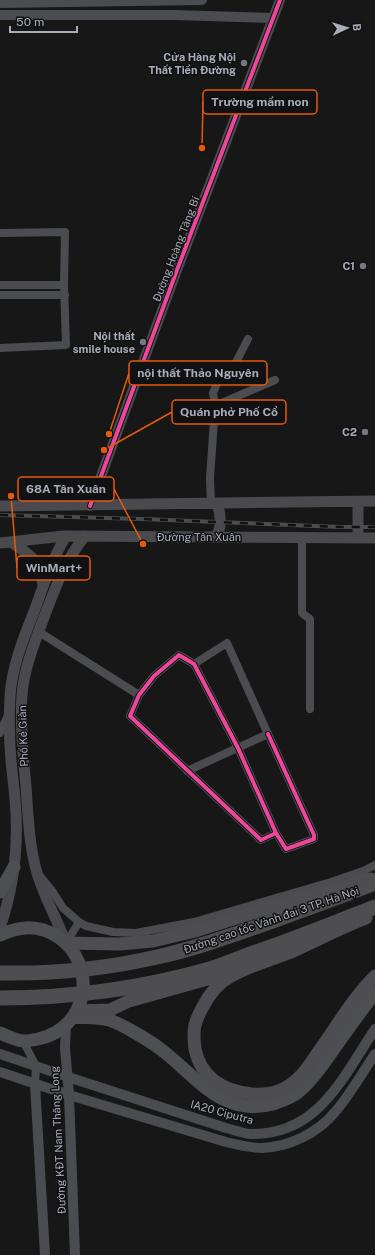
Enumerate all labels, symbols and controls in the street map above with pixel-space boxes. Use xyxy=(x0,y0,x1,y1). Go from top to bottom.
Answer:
scale bar xyxy=(10,8,77,34)
north arrow xyxy=(327,8,367,48)
text: 50 m xyxy=(16,15,44,29)
text: B xyxy=(351,23,363,32)
place label: Cửa Hàng Nội Thất Tiền Đường xyxy=(149,51,236,76)
marker: Cửa Hàng Nội Thất Tiền Đường xyxy=(239,58,249,68)
callout: Trường mầm non xyxy=(203,90,317,114)
text: Trường mầm non xyxy=(211,95,309,109)
street label: Đường Hoàng Tăng Bí xyxy=(150,194,202,303)
place label: C1 xyxy=(342,260,355,272)
marker: C1 xyxy=(358,261,368,271)
place label: Nội thất smile house xyxy=(73,330,135,355)
marker: Nội thất smile house xyxy=(138,337,148,347)
callout: nội thất Thảo Nguyên xyxy=(129,361,267,385)
text: nội thất Thảo Nguyên xyxy=(137,366,259,380)
callout: Quán phở Phố Cổ xyxy=(172,400,286,424)
text: Quán phở Phố Cổ xyxy=(180,405,278,419)
place label: C2 xyxy=(342,426,357,438)
marker: C2 xyxy=(360,427,370,437)
callout: 68A Tân Xuân xyxy=(18,477,114,501)
text: 68A Tân Xuân xyxy=(26,482,106,496)
street label: Đường Tân Xuân xyxy=(157,531,241,543)
callout: WinMart+ xyxy=(17,556,90,580)
text: WinMart+ xyxy=(26,561,82,575)
street label: Phố Kẻ Giàn xyxy=(16,705,30,767)
street label: Đường cao tốc Vành đai 3 TP. Hà Nội xyxy=(182,884,360,956)
street label: Đường KĐT Nam Thăng Long xyxy=(48,1066,68,1214)
street label: IA20 Ciputra xyxy=(189,1098,255,1126)

